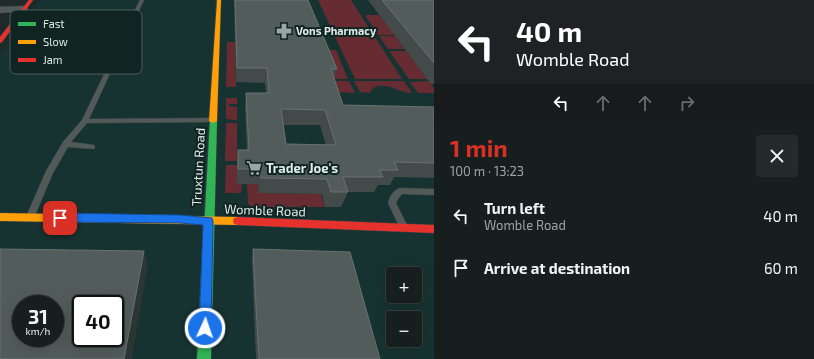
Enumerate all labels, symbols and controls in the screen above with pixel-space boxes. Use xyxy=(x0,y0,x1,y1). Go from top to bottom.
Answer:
legend xyxy=(10,10,142,74)
text: 40 m xyxy=(516,14,582,48)
icon: left xyxy=(450,16,502,68)
text: Fast xyxy=(43,17,65,30)
pharmacy icon: Vons Pharmacy xyxy=(275,22,293,40)
place label: Vons Pharmacy xyxy=(296,24,377,38)
text: Slow xyxy=(43,35,68,48)
text: Womble Road xyxy=(516,48,629,70)
text: Jam xyxy=(43,53,62,66)
icon: left xyxy=(550,92,572,114)
icon: ahead xyxy=(592,92,614,114)
icon: ahead xyxy=(634,92,656,114)
icon: right xyxy=(676,92,698,114)
street label: Truxtun Road xyxy=(188,127,208,207)
text: 1 min xyxy=(450,133,508,162)
button: close xyxy=(756,135,798,177)
supermarket icon: Trader Joe's xyxy=(245,159,263,177)
place label: Trader Joe's xyxy=(266,160,338,176)
text: 100 m · 13:23 xyxy=(450,163,524,179)
text: Turn left xyxy=(484,199,545,217)
pin xyxy=(43,201,77,235)
street label: Womble Road xyxy=(224,201,306,219)
icon: left xyxy=(450,205,472,227)
icon: arrive xyxy=(49,207,71,229)
text: 40 m xyxy=(763,207,798,225)
text: Womble Road xyxy=(484,217,566,233)
icon: arrive xyxy=(450,257,472,279)
text: Arrive at destination xyxy=(484,259,630,277)
text: 60 m xyxy=(764,259,798,277)
map controls xyxy=(386,267,422,347)
button: + xyxy=(386,267,422,303)
speed limit sign: 40 xyxy=(72,295,124,347)
text: 31 xyxy=(28,304,48,328)
position arrow xyxy=(184,307,226,349)
button: − xyxy=(386,311,422,347)
text: km/h xyxy=(26,325,50,337)

